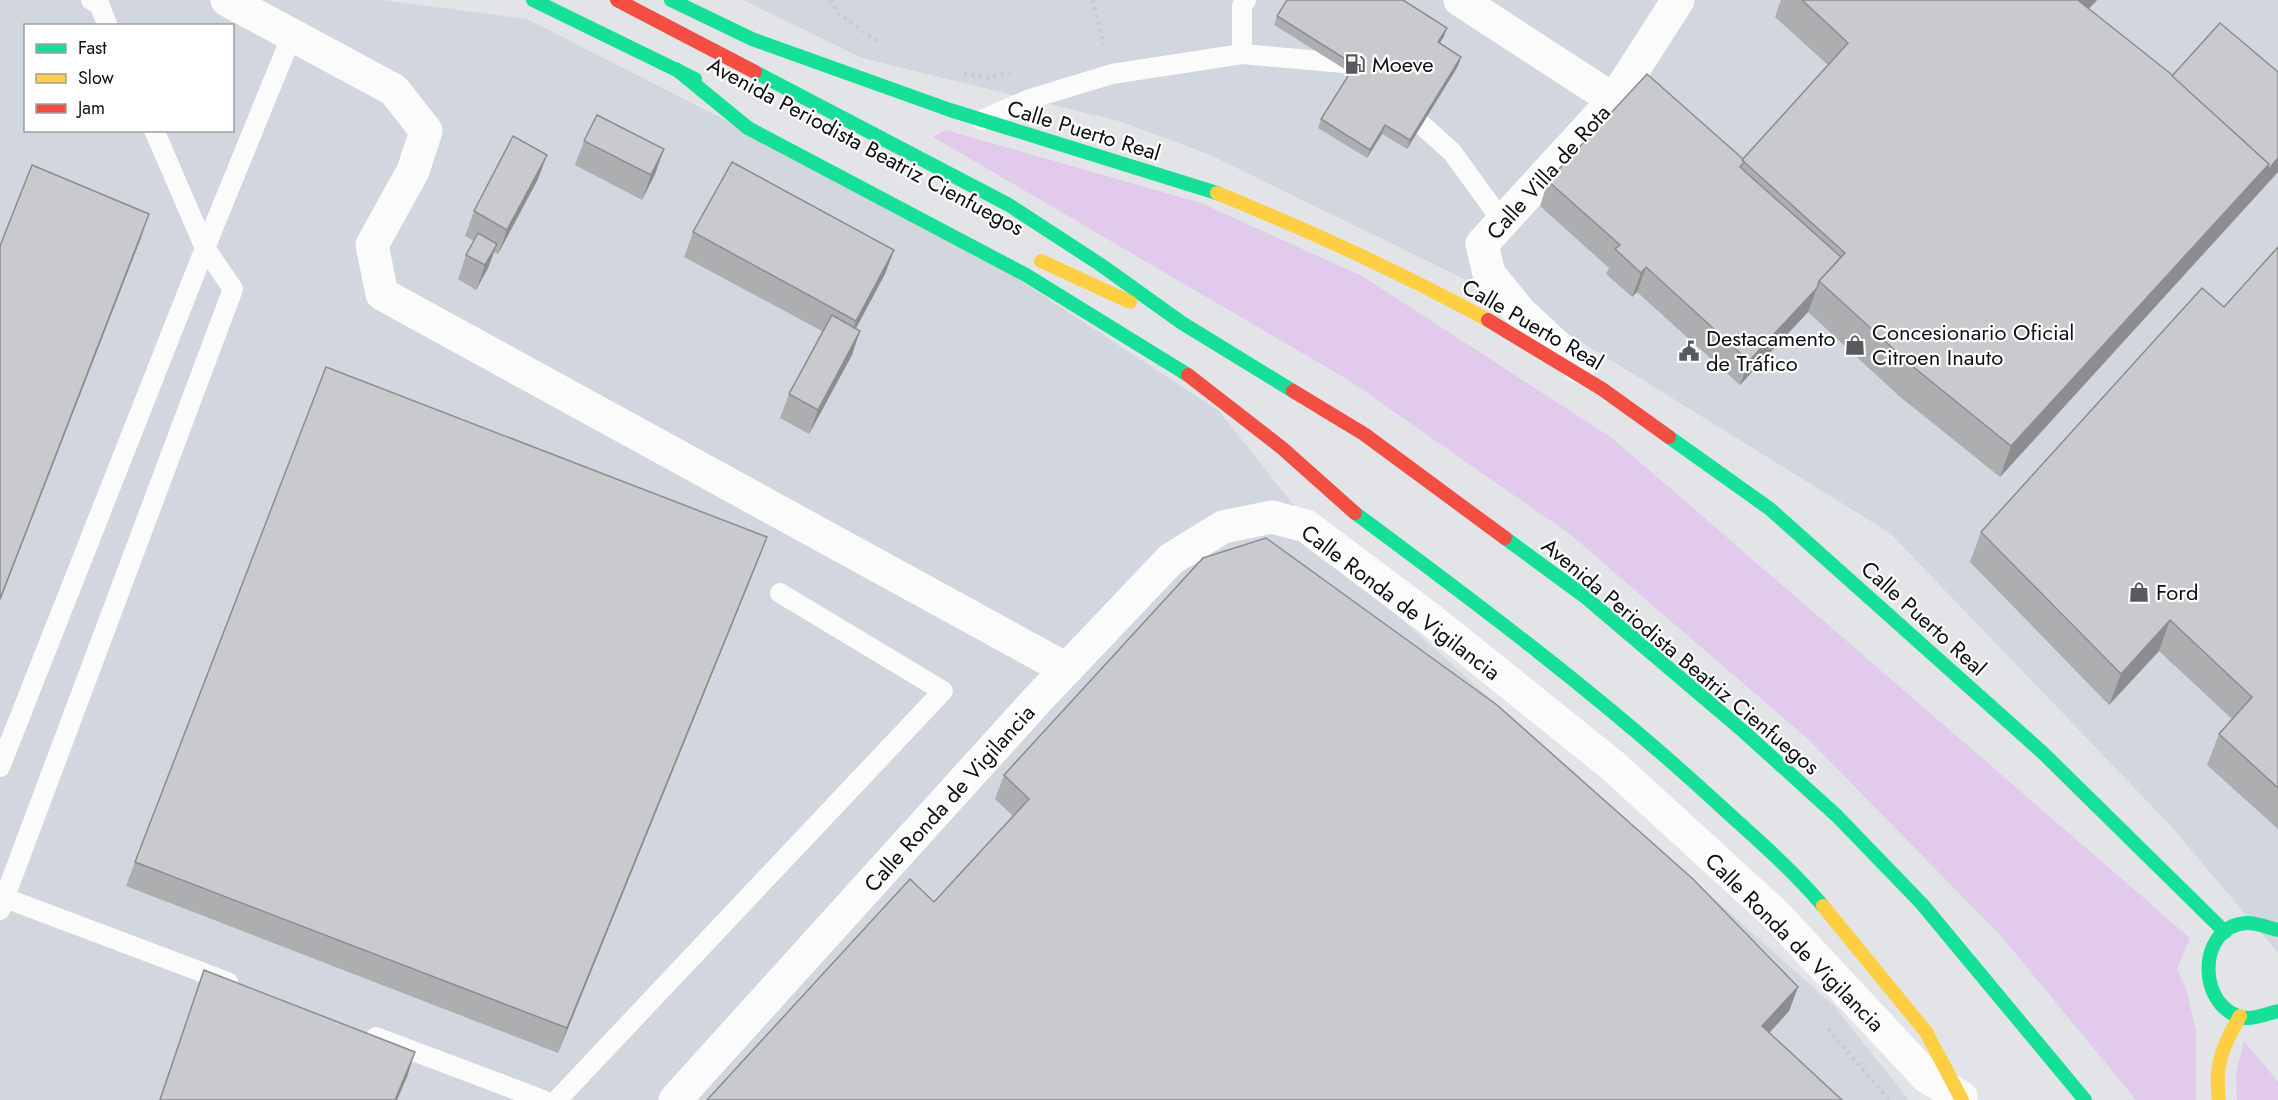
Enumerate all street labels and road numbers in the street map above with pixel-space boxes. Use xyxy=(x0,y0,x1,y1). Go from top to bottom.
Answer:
street label: Avenida Periodista Beatriz Cienfuegos xyxy=(702,49,1030,243)
street label: Calle Puerto Real xyxy=(1003,91,1165,169)
street label: Calle Villa de Rota xyxy=(1479,97,1617,247)
street label: Calle Puerto Real xyxy=(1456,270,1610,378)
street label: Calle Ronda de Vigilancia xyxy=(1295,516,1507,688)
street label: Avenida Periodista Beatriz Cienfuegos xyxy=(1535,530,1827,782)
street label: Calle Puerto Real xyxy=(1854,553,1994,683)
street label: Calle Ronda de Vigilancia xyxy=(856,697,1042,899)
street label: Calle Ronda de Vigilancia xyxy=(1698,845,1892,1039)

